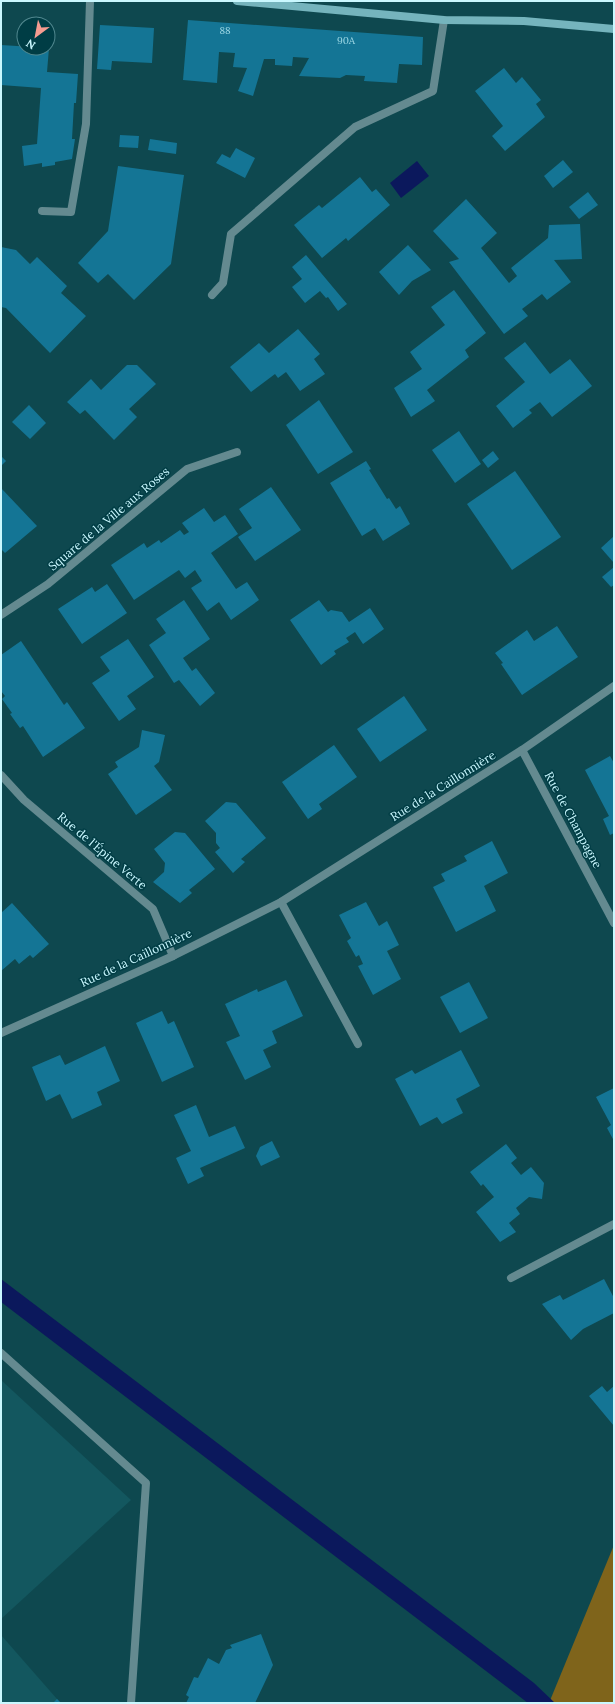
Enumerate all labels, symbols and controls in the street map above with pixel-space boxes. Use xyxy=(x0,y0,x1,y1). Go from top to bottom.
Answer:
north arrow xyxy=(16,16,56,56)
house number: 88 xyxy=(219,24,231,37)
house number: 90A xyxy=(337,34,356,47)
text: N xyxy=(23,36,38,53)
street label: Square de la Ville aux Roses xyxy=(45,463,173,574)
street label: Rue de la Caillonnière xyxy=(387,747,499,824)
street label: Rue de Champagne xyxy=(542,769,606,871)
street label: Rue de l'Épine Verte xyxy=(55,809,150,893)
street label: Rue de la Caillonnière xyxy=(78,925,194,990)

